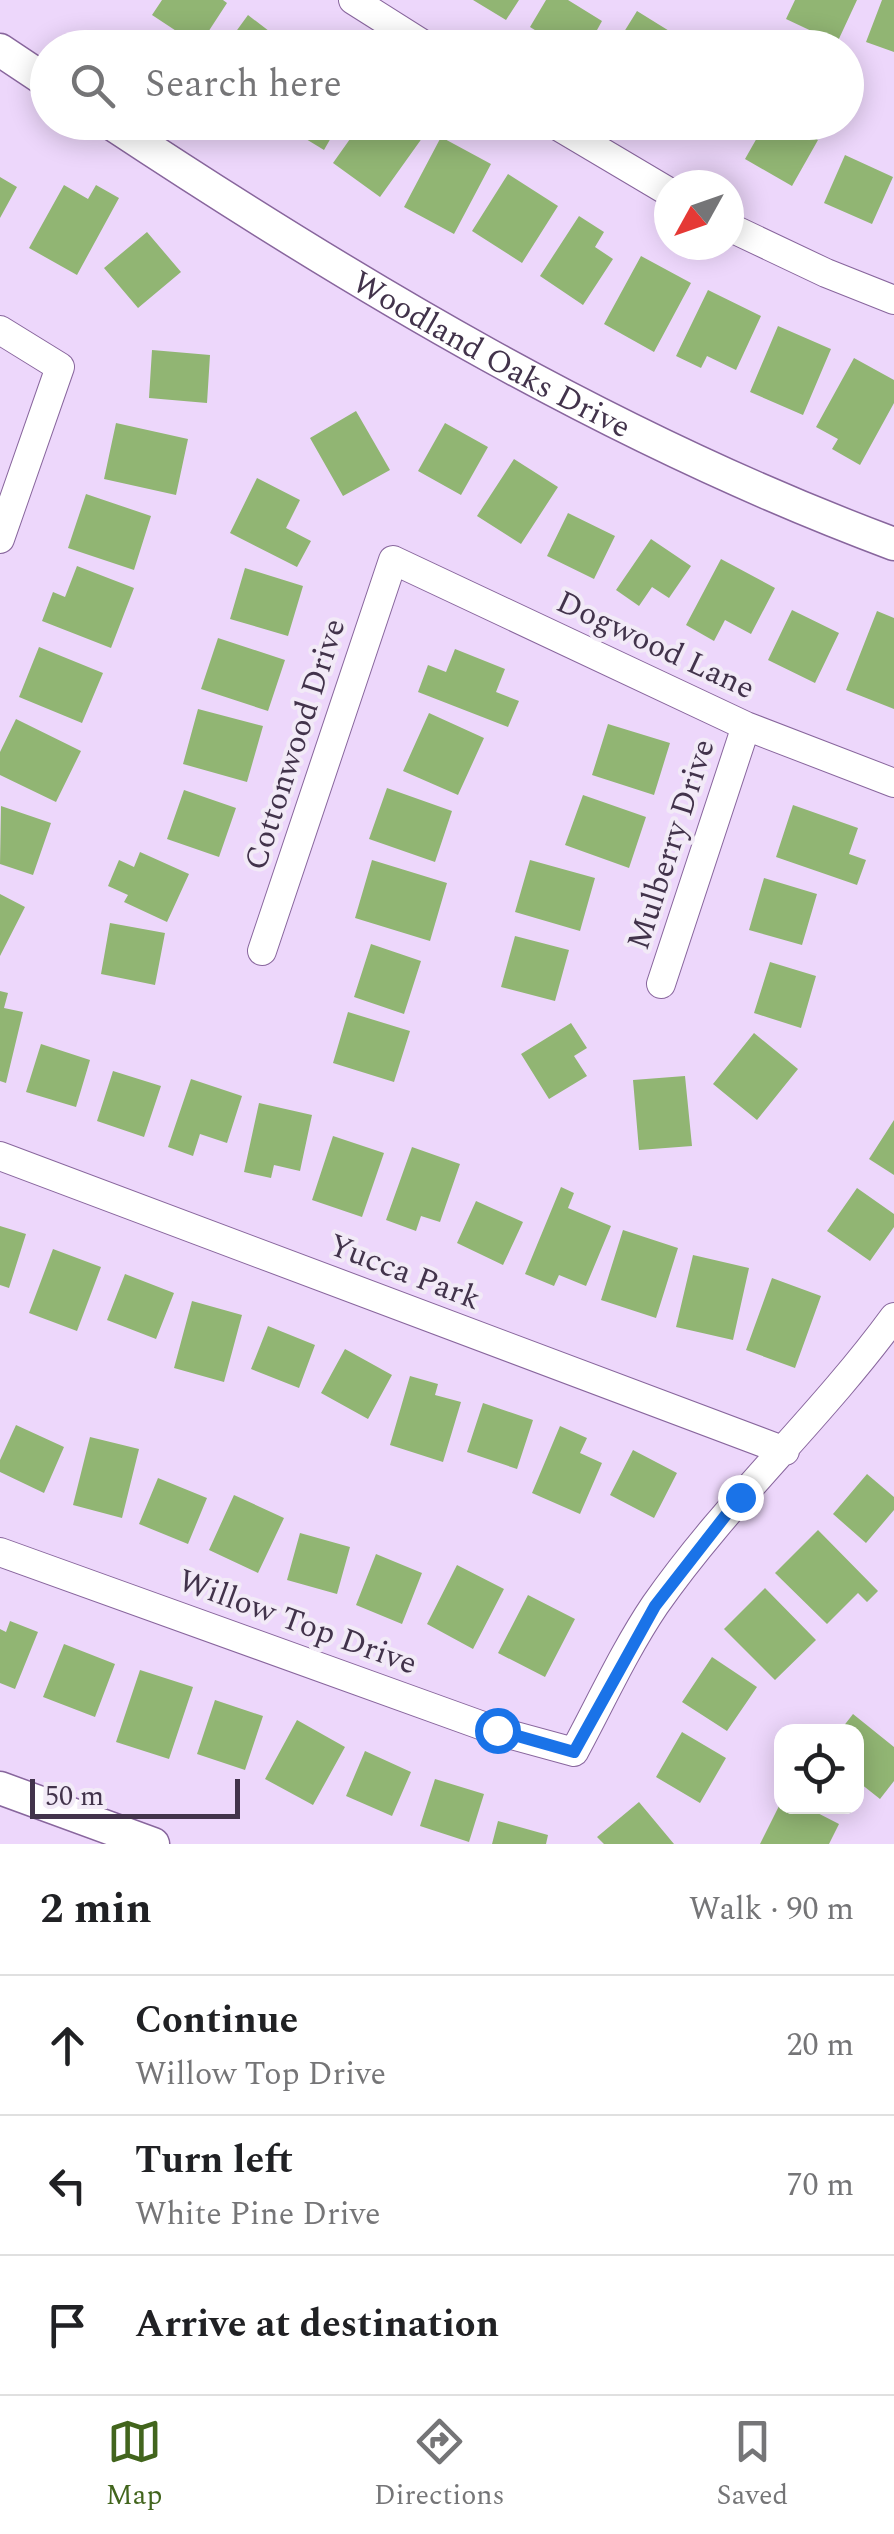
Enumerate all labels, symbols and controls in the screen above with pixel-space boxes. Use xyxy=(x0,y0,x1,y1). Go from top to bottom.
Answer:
search box xyxy=(30,30,864,140)
text: Search here xyxy=(145,56,342,114)
icon: search xyxy=(65,58,120,113)
north arrow xyxy=(654,170,744,260)
street label: Woodland Oaks Drive xyxy=(342,259,639,452)
street label: Dogwood Lane xyxy=(548,578,763,713)
street label: Cottonwood Drive xyxy=(232,612,359,877)
street label: Mulberry Drive xyxy=(614,733,729,956)
street label: Yucca Park xyxy=(321,1221,488,1324)
route end xyxy=(718,1475,764,1521)
street label: Willow Top Drive xyxy=(171,1556,424,1688)
route start xyxy=(475,1708,521,1754)
map controls xyxy=(774,1724,864,1814)
button: locate xyxy=(774,1724,864,1814)
scale bar xyxy=(30,1774,240,1818)
text: 50 m xyxy=(45,1775,104,1818)
text: 2 min xyxy=(40,1878,152,1941)
text: Walk · 90 m xyxy=(689,1885,854,1934)
text: Continue xyxy=(135,1992,298,2050)
icon: ahead xyxy=(40,2018,95,2073)
text: 20 m xyxy=(786,2021,854,2070)
text: Willow Top Drive xyxy=(135,2050,386,2099)
text: Turn left xyxy=(135,2132,293,2190)
icon: left xyxy=(40,2158,95,2213)
text: 70 m xyxy=(786,2161,854,2210)
text: White Pine Drive xyxy=(135,2190,381,2239)
text: Arrive at destination xyxy=(135,2296,499,2354)
icon: arrive xyxy=(40,2298,95,2353)
tab: Map xyxy=(106,2414,162,2517)
tab: Directions xyxy=(374,2414,505,2517)
tab: Saved xyxy=(716,2414,788,2517)

